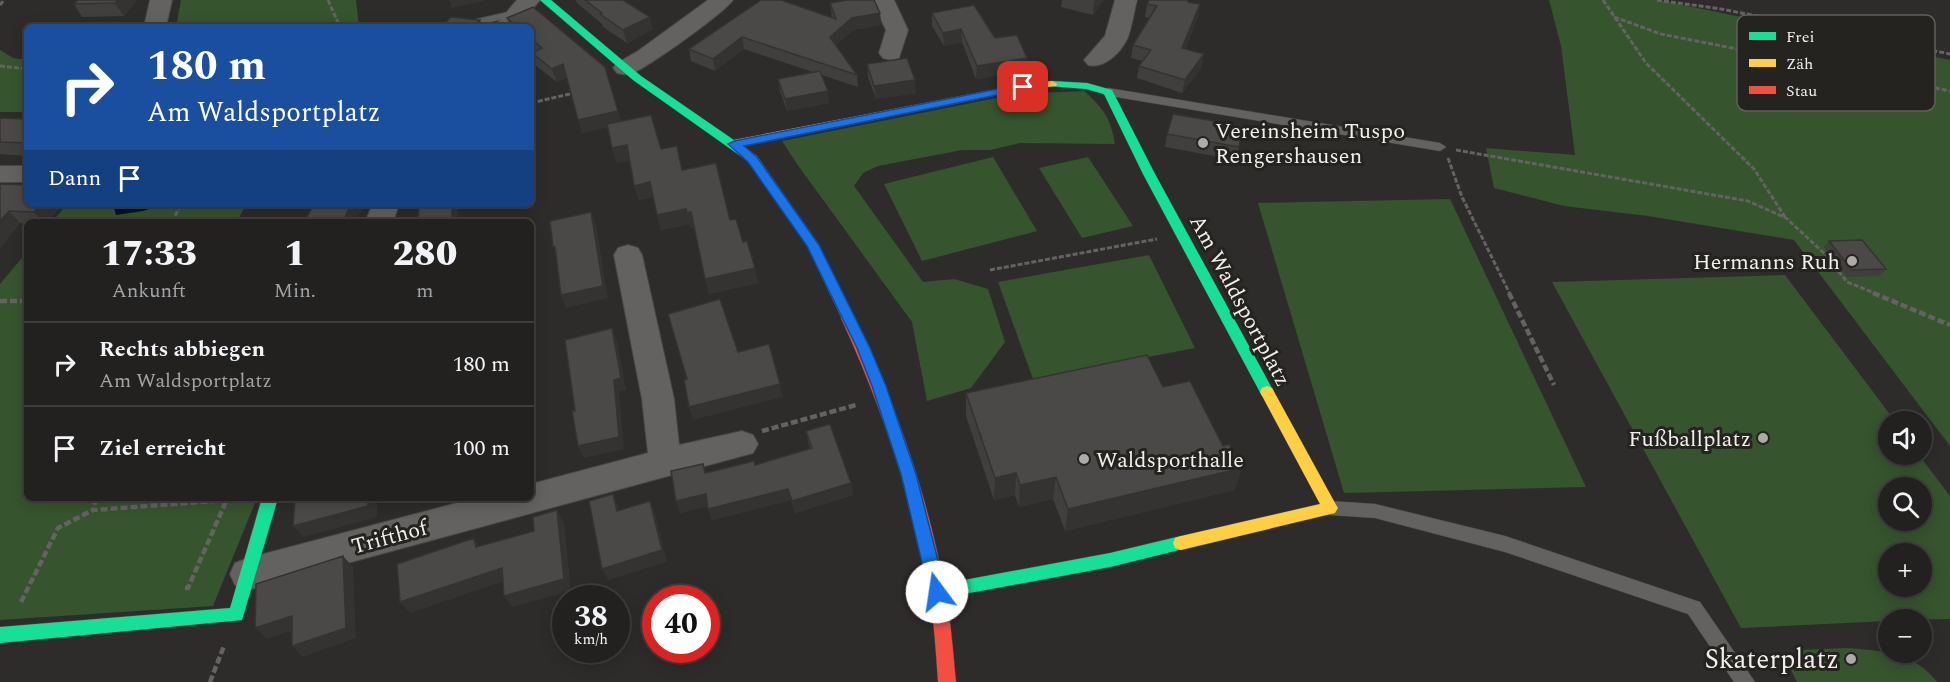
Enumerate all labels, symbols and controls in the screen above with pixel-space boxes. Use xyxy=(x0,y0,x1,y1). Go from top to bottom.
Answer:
legend xyxy=(1737,15,1935,111)
text: Frei xyxy=(1786,25,1814,49)
text: 180 m xyxy=(147,35,266,98)
icon: right xyxy=(48,48,126,126)
text: Zäh xyxy=(1786,52,1813,76)
pin xyxy=(997,61,1048,112)
icon: arrive xyxy=(1006,70,1039,103)
text: Stau xyxy=(1786,79,1817,103)
text: Am Waldsportplatz xyxy=(147,92,381,134)
place label: Vereinsheim Tuspo Rengershausen xyxy=(1215,115,1405,173)
marker: Vereinsheim Tuspo Rengershausen xyxy=(1196,136,1210,150)
text: Dann xyxy=(48,162,101,195)
icon: arrive xyxy=(113,162,146,195)
street label: Am Waldsportplatz xyxy=(1180,209,1299,392)
text: 17:33 xyxy=(101,227,197,282)
text: 1 xyxy=(284,227,306,282)
text: 280 xyxy=(393,227,457,282)
place label: Hermanns Ruh xyxy=(1693,246,1840,279)
marker: Hermanns Ruh xyxy=(1845,254,1859,268)
text: Ankunft xyxy=(112,276,186,306)
text: Min. xyxy=(274,276,316,306)
text: m xyxy=(416,276,434,306)
text: Rechts abbiegen xyxy=(99,333,265,366)
icon: right xyxy=(48,348,81,381)
text: 180 m xyxy=(453,348,510,381)
text: Am Waldsportplatz xyxy=(99,366,272,396)
map controls xyxy=(1878,411,1932,663)
button: sound xyxy=(1878,411,1932,465)
place label: Fußballplatz xyxy=(1628,423,1751,456)
marker: Fußballplatz xyxy=(1756,431,1770,445)
icon: arrive xyxy=(48,432,81,465)
text: Ziel erreicht xyxy=(99,432,226,465)
text: 100 m xyxy=(453,432,510,465)
place label: Waldsporthalle xyxy=(1096,444,1244,477)
marker: Waldsporthalle xyxy=(1077,452,1091,466)
button: search xyxy=(1878,477,1932,531)
street label: Trifthof xyxy=(348,511,432,563)
button: + xyxy=(1878,543,1932,597)
position arrow xyxy=(905,560,969,624)
speed limit sign: 40 xyxy=(642,585,720,663)
text: 38 xyxy=(574,594,608,640)
button: − xyxy=(1878,609,1932,663)
text: km/h xyxy=(574,628,608,651)
place label: Skaterplatz xyxy=(1704,639,1839,681)
marker: Skaterplatz xyxy=(1844,652,1858,666)

